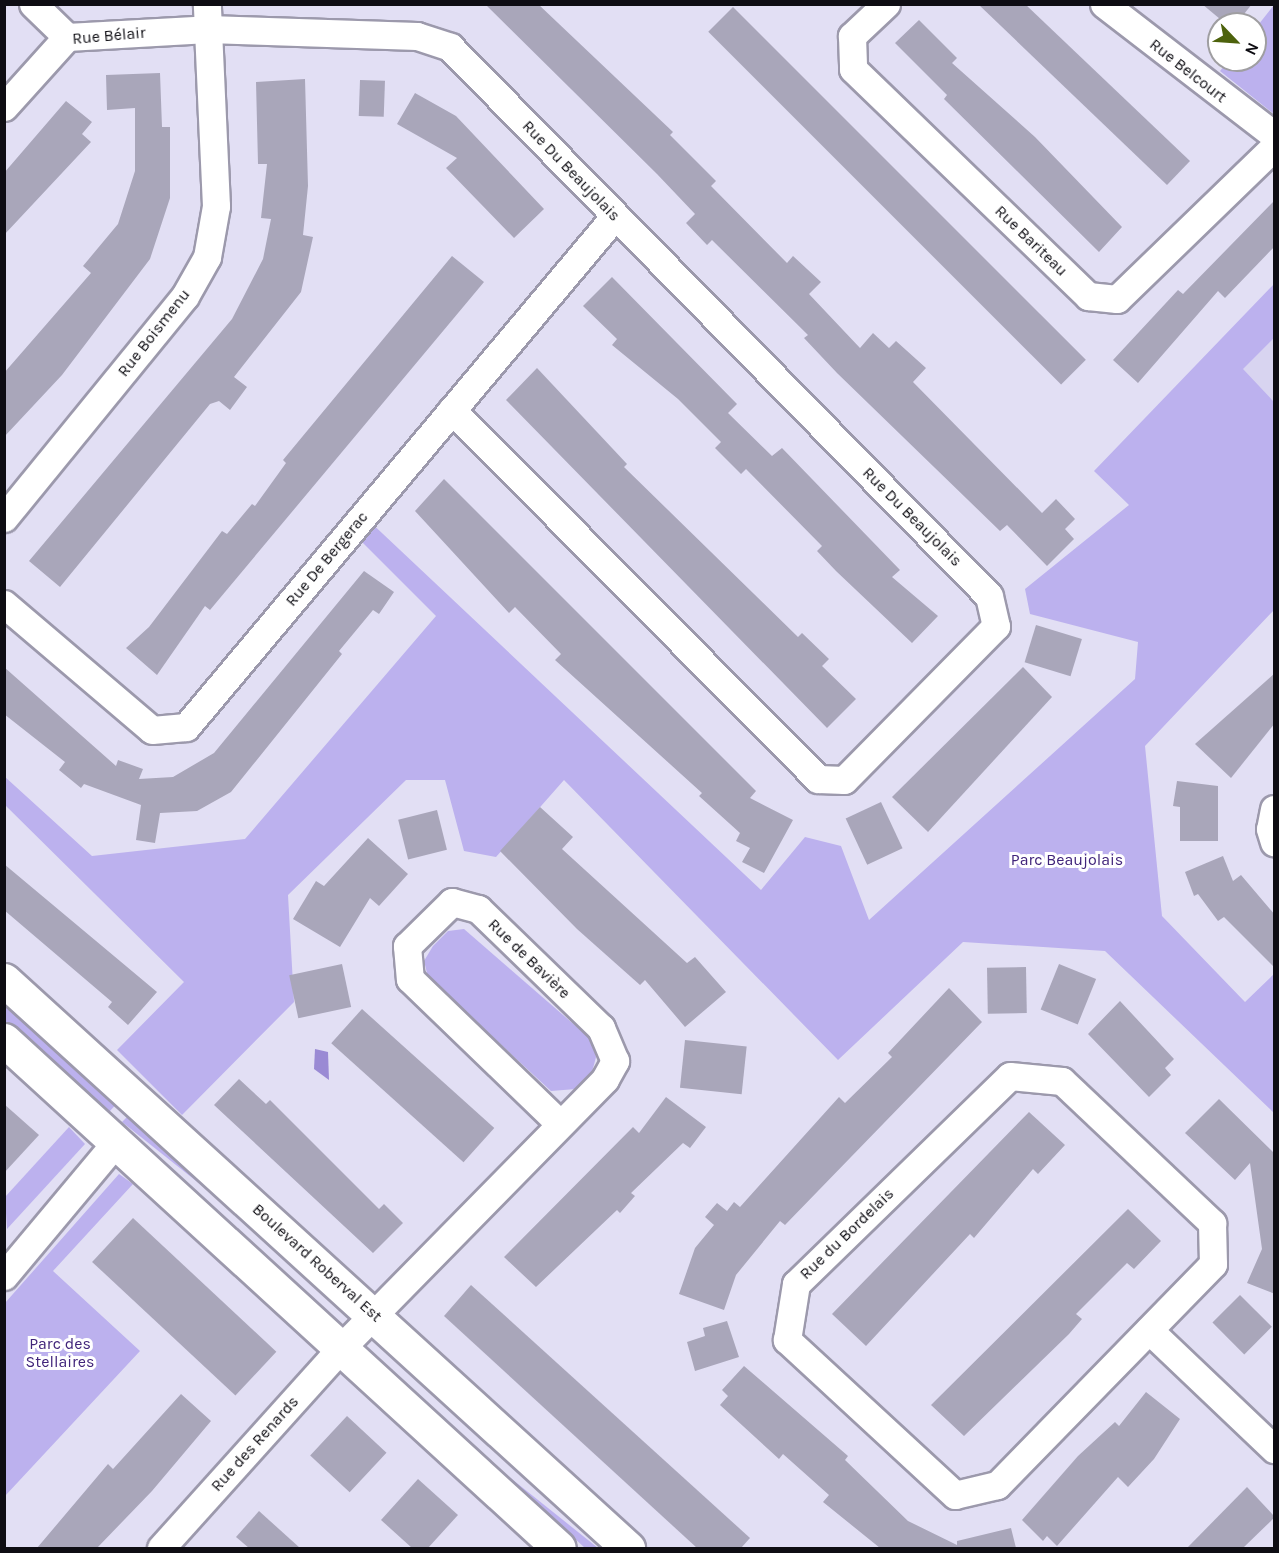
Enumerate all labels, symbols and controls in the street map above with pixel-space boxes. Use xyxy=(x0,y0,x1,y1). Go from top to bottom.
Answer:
north arrow xyxy=(1207,12,1267,72)
street label: Rue Bélair xyxy=(72,23,146,49)
street label: Rue Belcourt xyxy=(1146,35,1230,107)
text: N xyxy=(1241,40,1263,58)
street label: Rue Du Beaujolais xyxy=(518,117,624,225)
street label: Rue Bariteau xyxy=(991,202,1071,280)
street label: Rue Boismenu xyxy=(114,285,194,381)
street label: Rue Du Beaujolais xyxy=(858,463,966,571)
street label: Rue De Bergerac xyxy=(282,508,372,610)
park label: Parc Beaujolais xyxy=(1011,850,1123,870)
street label: Rue de Bavière xyxy=(484,915,574,1003)
street label: Rue du Bordelais xyxy=(796,1184,898,1284)
street label: Boulevard Roberval Est xyxy=(248,1200,386,1326)
park label: Parc des Stellaires xyxy=(26,1334,94,1372)
street label: Rue des Renards xyxy=(207,1392,303,1496)

